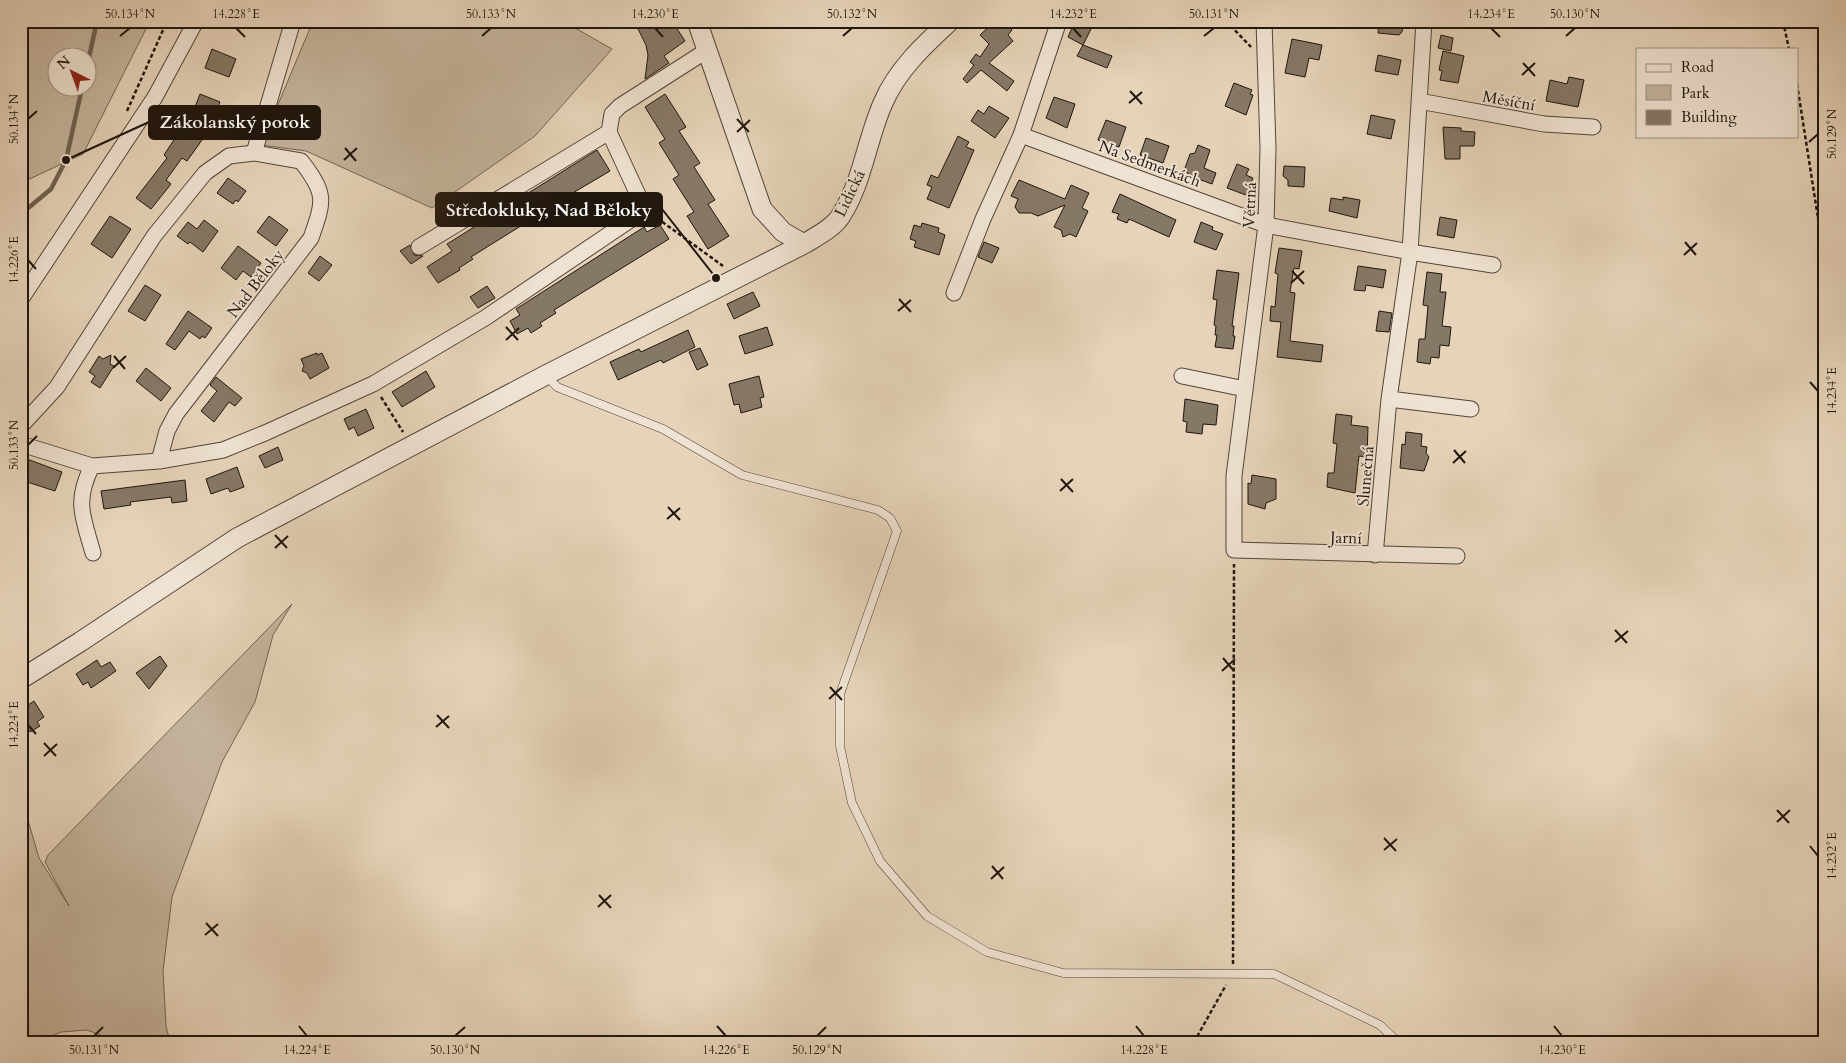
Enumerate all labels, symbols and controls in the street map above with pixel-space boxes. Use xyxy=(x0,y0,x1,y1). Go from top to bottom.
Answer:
text: 50.134°N xyxy=(105,6,156,22)
text: 14.228°E xyxy=(212,6,260,22)
text: 50.133°N xyxy=(466,6,517,22)
text: 14.230°E xyxy=(631,6,679,22)
text: 50.132°N xyxy=(827,6,878,22)
text: 14.232°E xyxy=(1049,6,1097,22)
text: 50.131°N xyxy=(1189,6,1240,22)
text: 14.234°E xyxy=(1467,6,1515,22)
text: 50.130°N xyxy=(1550,6,1601,22)
north arrow xyxy=(48,48,98,98)
legend xyxy=(1636,48,1798,138)
text: N xyxy=(53,52,75,74)
text: Road xyxy=(1681,57,1714,77)
text: Park xyxy=(1681,83,1710,103)
street label: Měsíční xyxy=(1481,86,1537,117)
text: 50.134°N xyxy=(6,93,22,144)
callout: Zákolanský potok xyxy=(149,106,320,139)
text: Building xyxy=(1681,107,1737,127)
text: 50.129°N xyxy=(1824,108,1840,159)
text: Zákolanský potok xyxy=(160,110,311,135)
street label: Na Sedmerkách xyxy=(1096,135,1204,193)
street label: Lidická xyxy=(829,166,871,221)
street label: Větrná xyxy=(1238,181,1262,229)
callout: Středokluky, Nad Běloky xyxy=(436,193,662,226)
text: Středokluky, Nad Běloky xyxy=(446,198,653,223)
text: 14.226°E xyxy=(6,236,22,284)
street label: Nad Běloky xyxy=(222,244,290,322)
text: 14.234°E xyxy=(1824,367,1840,415)
text: 50.133°N xyxy=(6,419,22,470)
street label: Slunečná xyxy=(1352,445,1380,507)
street label: Jarní xyxy=(1328,526,1363,550)
text: 14.224°E xyxy=(6,701,22,749)
text: 14.232°E xyxy=(1824,832,1840,880)
text: 50.131°N xyxy=(69,1042,120,1058)
text: 14.224°E xyxy=(283,1042,331,1058)
text: 50.130°N xyxy=(430,1042,481,1058)
text: 14.226°E xyxy=(702,1042,750,1058)
text: 50.129°N xyxy=(792,1042,843,1058)
text: 14.228°E xyxy=(1120,1042,1168,1058)
text: 14.230°E xyxy=(1538,1042,1586,1058)

